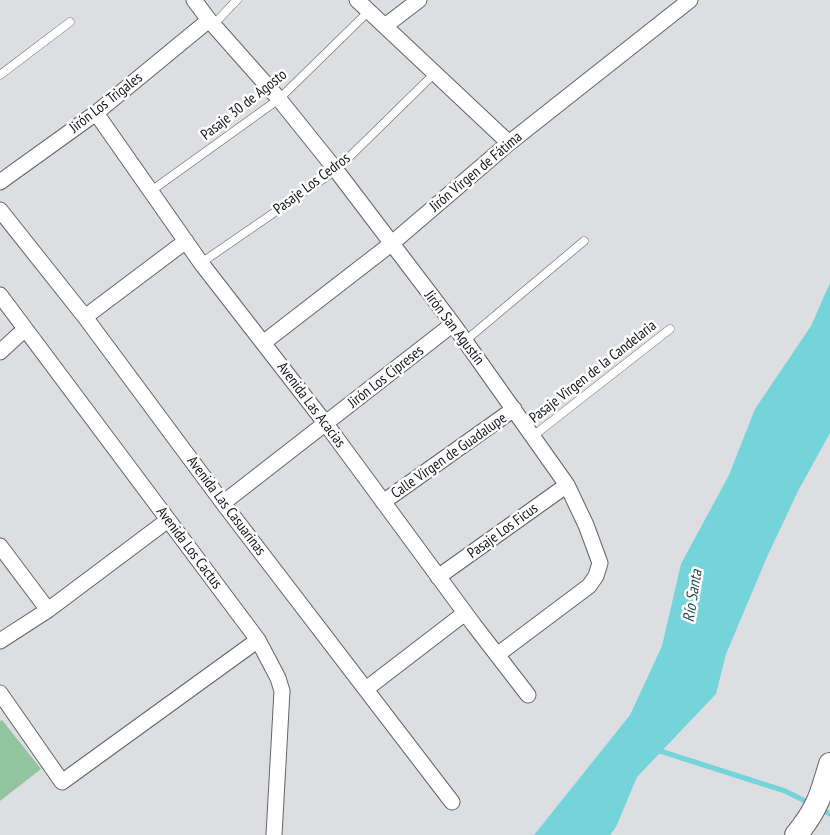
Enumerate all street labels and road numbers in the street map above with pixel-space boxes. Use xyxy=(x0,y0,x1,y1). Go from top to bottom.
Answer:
street label: Pasaje 30 de Agosto xyxy=(197,66,291,144)
street label: Jirón Los Trigales xyxy=(66,69,146,137)
street label: Jirón Virgen de Fátima xyxy=(426,128,526,216)
street label: Pasaje Los Cedros xyxy=(270,149,354,219)
street label: Jirón San Agustín xyxy=(420,287,488,369)
street label: Pasaje Virgen de la Candelaria xyxy=(526,317,660,427)
street label: Jirón Los Cipreses xyxy=(345,342,427,412)
street label: Avenida Las Acacias xyxy=(273,359,349,451)
street label: Calle Virgen de Guadalupe xyxy=(388,409,510,503)
street label: Avenida Las Casuarinas xyxy=(183,453,269,559)
street label: Pasaje Los Ficus xyxy=(464,499,542,563)
street label: Avenida Los Cactus xyxy=(152,503,226,593)

